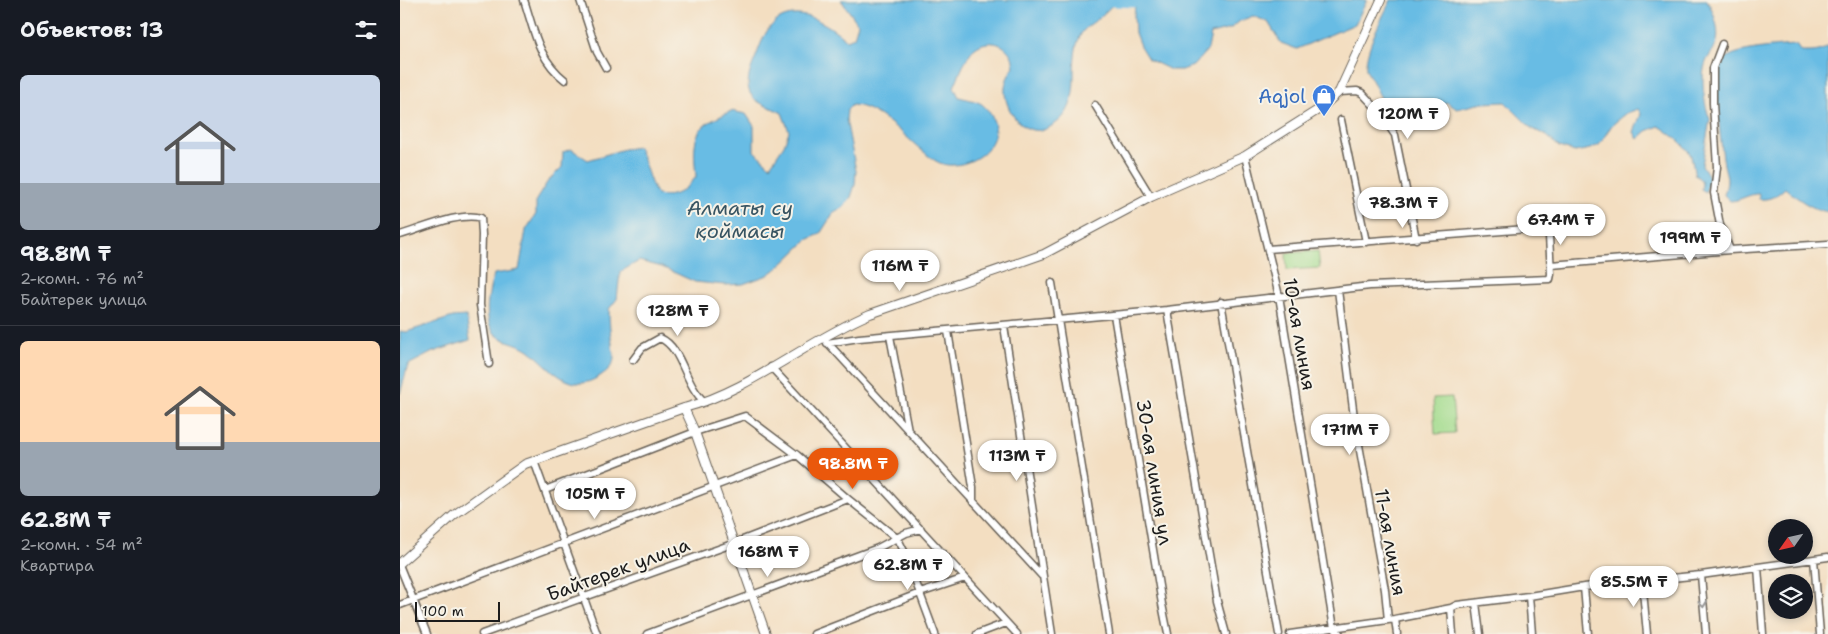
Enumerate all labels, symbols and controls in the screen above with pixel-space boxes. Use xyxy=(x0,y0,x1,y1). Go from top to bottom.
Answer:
text: Объектов: 13 xyxy=(20,16,163,44)
icon: filters xyxy=(352,16,380,44)
shop icon: Aqjol xyxy=(1311,83,1337,117)
place label: Aqjol xyxy=(1258,84,1306,109)
pin: 120M ₸ xyxy=(1367,98,1449,140)
text: 120M ₸ xyxy=(1378,103,1438,124)
icon: home xyxy=(155,108,245,198)
pin: 78.3M ₸ xyxy=(1357,186,1449,229)
text: 78.3M ₸ xyxy=(1368,192,1438,213)
water label: Алматы су қоймасы xyxy=(687,195,793,244)
pin: 67.4M ₸ xyxy=(1515,204,1607,246)
text: 67.4M ₸ xyxy=(1528,209,1594,230)
pin: 199M ₸ xyxy=(1649,222,1731,264)
text: 199M ₸ xyxy=(1659,227,1721,248)
text: 98.8M ₸ xyxy=(20,240,111,268)
pin: 116M ₸ xyxy=(859,250,941,292)
text: 116M ₸ xyxy=(872,255,928,276)
text: 2-комн. · 76 m² xyxy=(20,268,144,289)
street label: 10-ая линия xyxy=(1277,276,1322,392)
text: Байтерек улица xyxy=(20,289,147,310)
pin: 128M ₸ xyxy=(637,294,719,337)
text: 128M ₸ xyxy=(648,300,708,321)
icon: home xyxy=(155,373,245,463)
street label: 30-ая линия ул xyxy=(1131,397,1178,547)
pin: 171M ₸ xyxy=(1309,414,1391,456)
text: 171M ₸ xyxy=(1322,419,1378,440)
pin: 113M ₸ xyxy=(976,440,1058,482)
text: 113M ₸ xyxy=(989,445,1045,466)
pin: 98.8M ₸ xyxy=(807,448,899,490)
text: 98.8M ₸ xyxy=(818,453,888,474)
pin: 105M ₸ xyxy=(554,478,636,520)
text: 105M ₸ xyxy=(565,483,625,504)
street label: 11-ая линия xyxy=(1369,487,1412,597)
text: 62.8M ₸ xyxy=(20,506,111,534)
north arrow xyxy=(1768,519,1812,564)
map controls xyxy=(1768,519,1813,619)
street label: Байтерек улица xyxy=(543,532,693,607)
text: 2-комн. · 54 m² xyxy=(20,534,143,555)
pin: 168M ₸ xyxy=(727,536,809,578)
text: 168M ₸ xyxy=(737,541,799,562)
pin: 62.8M ₸ xyxy=(862,548,954,591)
text: 62.8M ₸ xyxy=(873,554,943,575)
text: Квартира xyxy=(20,555,94,576)
pin: 85.5M ₸ xyxy=(1588,566,1680,608)
text: 85.5M ₸ xyxy=(1600,571,1668,592)
button: layers xyxy=(1768,574,1813,619)
scale bar xyxy=(415,599,500,622)
one-way arrow xyxy=(1697,601,1708,609)
text: 100 m xyxy=(422,602,464,620)

